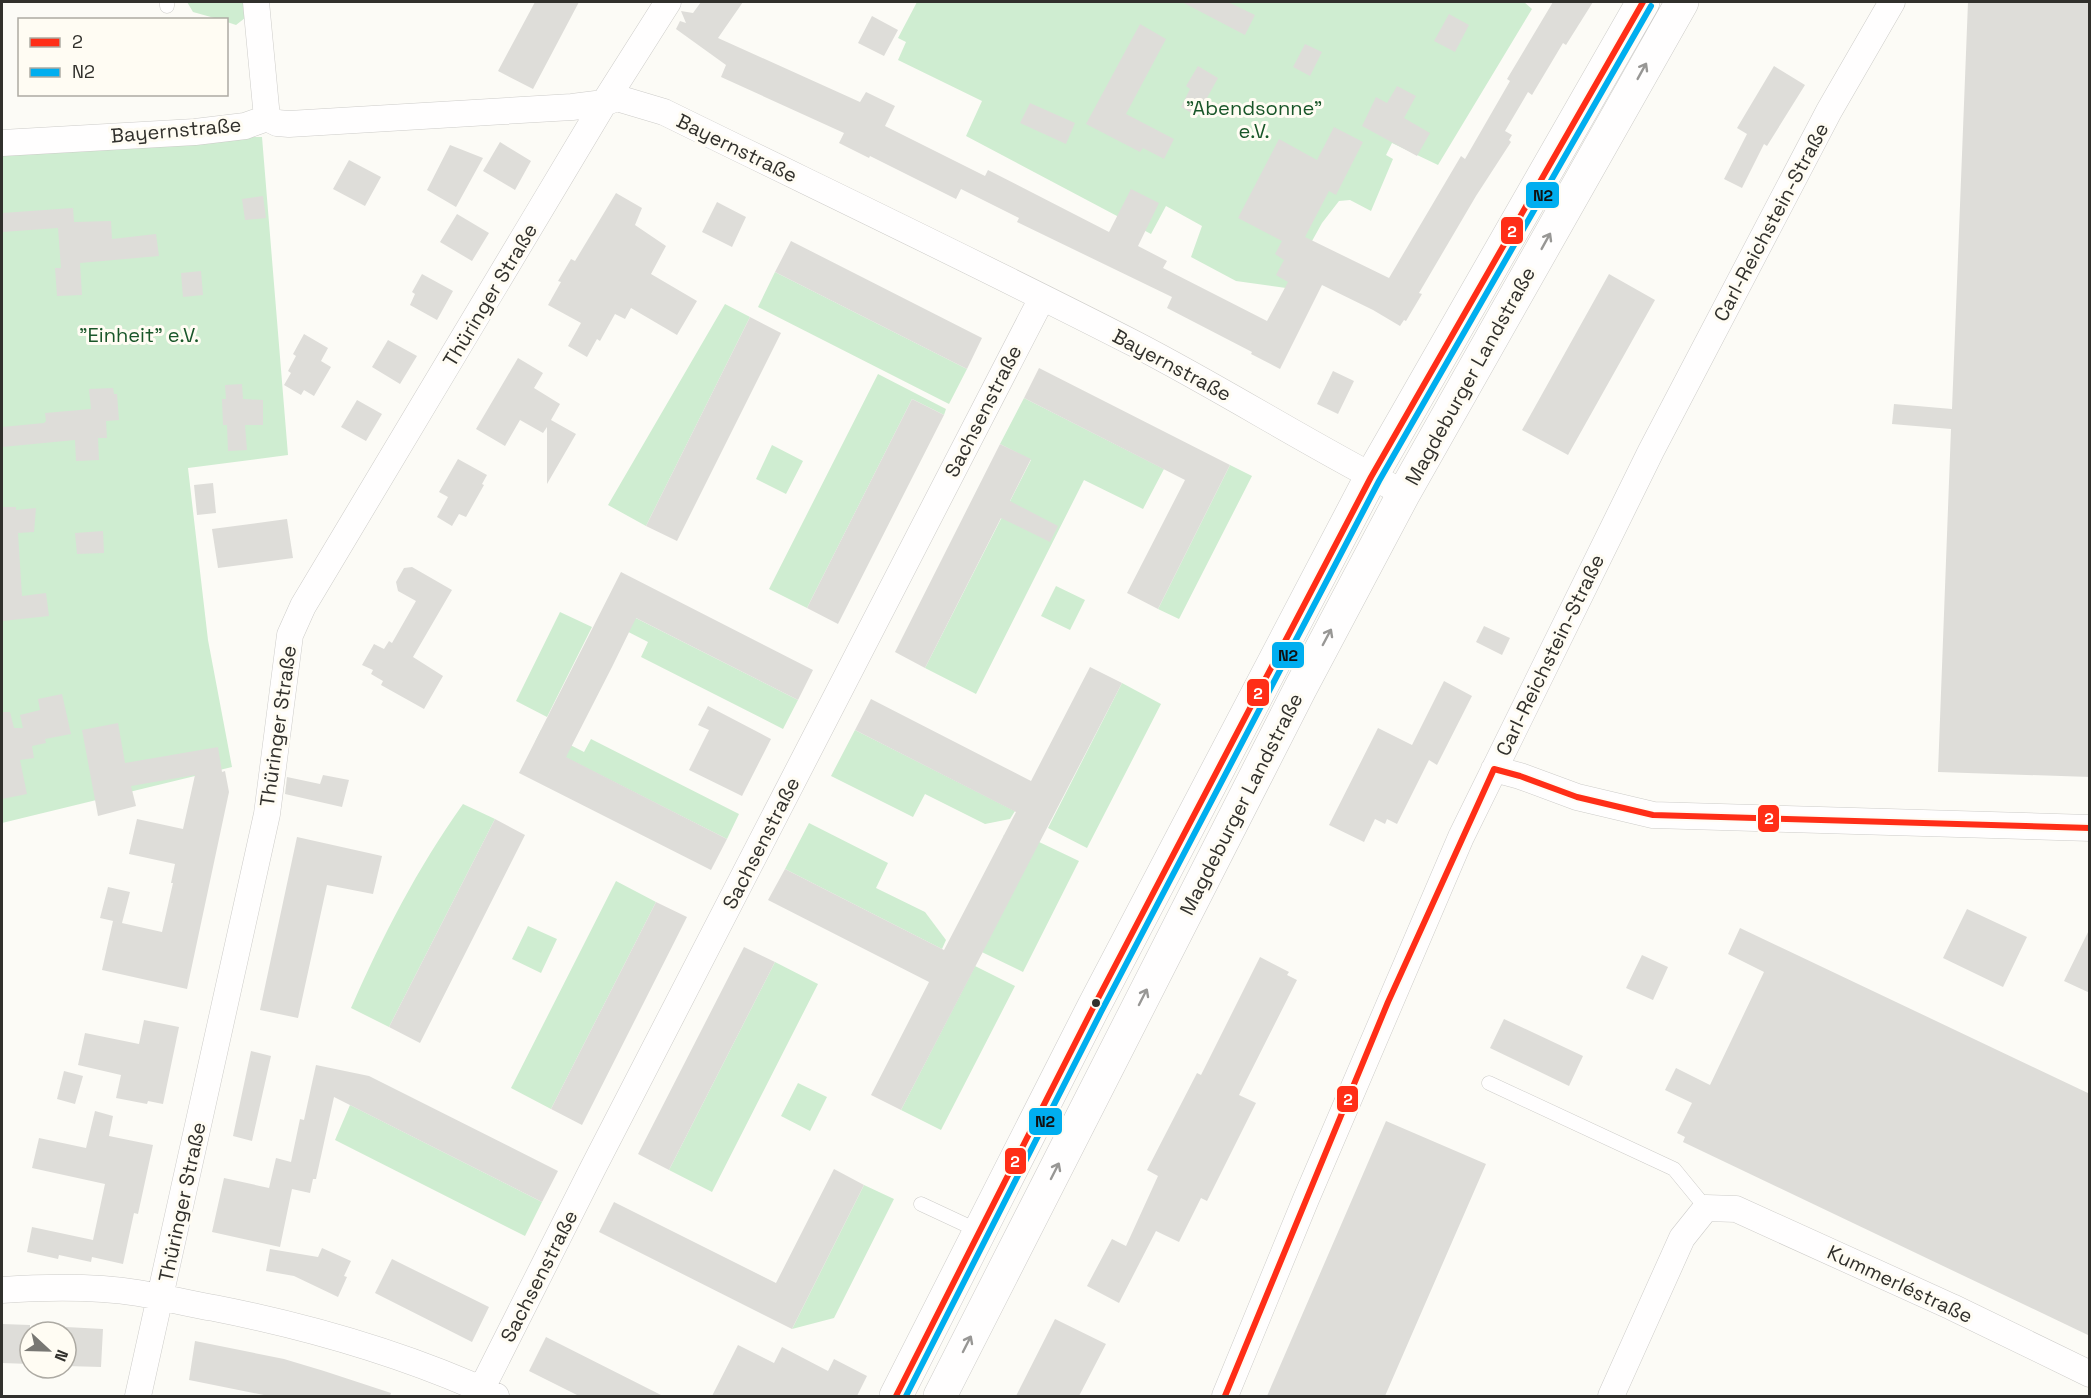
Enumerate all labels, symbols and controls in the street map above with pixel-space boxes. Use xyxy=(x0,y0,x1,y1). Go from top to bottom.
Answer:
legend xyxy=(18,18,228,96)
text: 2 xyxy=(72,30,83,53)
text: N2 xyxy=(72,60,95,83)
one-way arrow xyxy=(1636,63,1648,80)
park label: "Abendsonne" e.V. xyxy=(1186,95,1322,144)
street label: Bayernstraße xyxy=(672,108,802,188)
street label: Bayernstraße xyxy=(110,111,242,149)
street label: Carl-Reichstein-Straße xyxy=(1708,118,1834,326)
line badge: N2 xyxy=(1525,181,1560,209)
text: N2 xyxy=(1533,185,1553,206)
line badge: 2 xyxy=(1500,216,1524,245)
street label: Thüringer Straße xyxy=(437,219,543,371)
text: 2 xyxy=(1507,221,1517,242)
one-way arrow xyxy=(1541,233,1553,250)
street label: Magdeburger Landstraße xyxy=(1399,262,1541,490)
park label: "Einheit" e.V. xyxy=(79,322,199,348)
street label: Bayernstraße xyxy=(1108,323,1236,407)
street label: Sachsenstraße xyxy=(939,341,1027,481)
street label: Carl-Reichstein-Straße xyxy=(1490,550,1610,760)
one-way arrow xyxy=(1321,629,1333,646)
line badge: N2 xyxy=(1271,641,1305,669)
street label: Thüringer Straße xyxy=(254,644,302,808)
text: N2 xyxy=(1278,645,1298,666)
line badge: 2 xyxy=(1246,678,1270,707)
text: 2 xyxy=(1253,683,1263,704)
street label: Magdeburger Landstraße xyxy=(1174,689,1308,919)
street label: Sachsenstraße xyxy=(717,773,805,913)
line badge: 2 xyxy=(1757,804,1780,833)
text: 2 xyxy=(1764,808,1774,829)
one-way arrow xyxy=(1138,988,1149,1006)
unlabelled marker xyxy=(1090,997,1102,1009)
line badge: 2 xyxy=(1336,1085,1359,1113)
text: 2 xyxy=(1343,1089,1353,1110)
line badge: N2 xyxy=(1028,1107,1063,1136)
text: N2 xyxy=(1035,1111,1055,1132)
street label: Thüringer Straße xyxy=(152,1120,212,1284)
line badge: 2 xyxy=(1004,1147,1027,1175)
text: 2 xyxy=(1010,1151,1020,1172)
one-way arrow xyxy=(1050,1162,1061,1180)
street label: Sachsenstraße xyxy=(495,1206,583,1346)
street label: Kummerléstraße xyxy=(1823,1239,1977,1329)
north arrow xyxy=(18,1320,78,1380)
one-way arrow xyxy=(961,1336,973,1354)
text: N xyxy=(50,1347,73,1364)

